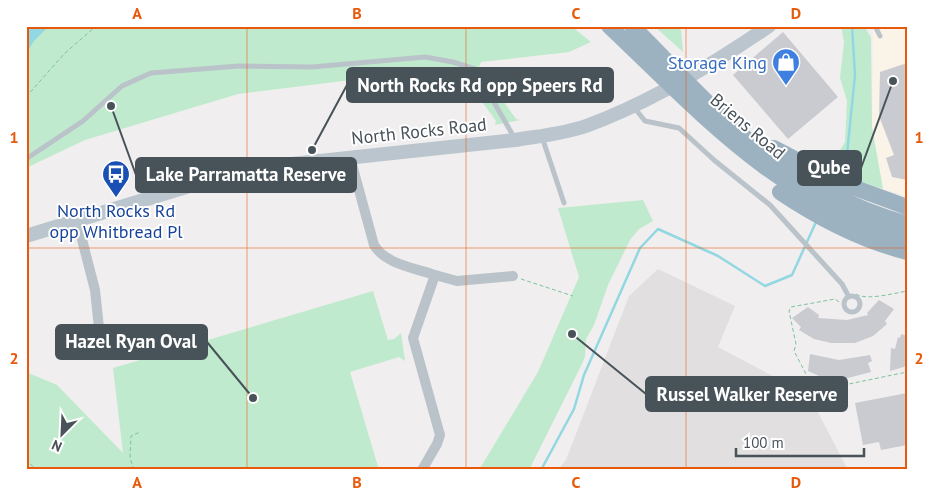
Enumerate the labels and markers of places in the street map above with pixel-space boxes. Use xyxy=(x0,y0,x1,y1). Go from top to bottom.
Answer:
shop icon: Storage King xyxy=(771,47,801,86)
place label: Storage King xyxy=(668,51,767,74)
callout: North Rocks Rd opp Speers Rd xyxy=(347,68,613,102)
callout: Qube xyxy=(798,151,861,185)
callout: Lake Parramatta Reserve xyxy=(136,158,356,192)
bus stop icon: North Rocks Rd opp Whitbread Pl xyxy=(101,159,131,198)
place label: North Rocks Rd opp Whitbread Pl xyxy=(50,199,183,243)
callout: Hazel Ryan Oval xyxy=(56,325,207,359)
callout: Russel Walker Reserve xyxy=(646,377,847,411)

